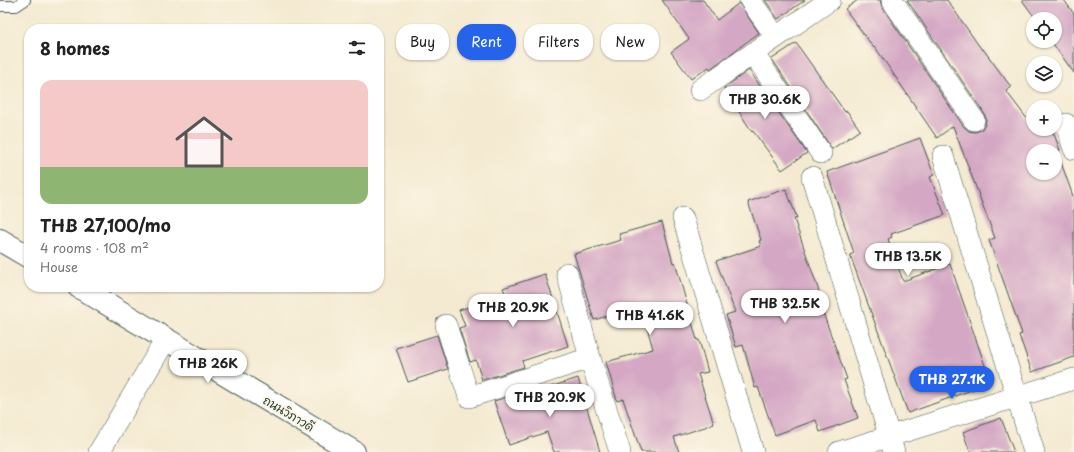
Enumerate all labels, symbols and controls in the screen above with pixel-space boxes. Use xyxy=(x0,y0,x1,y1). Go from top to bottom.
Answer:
map controls xyxy=(1026,12,1062,180)
button: locate xyxy=(1026,12,1062,48)
chip: Buy xyxy=(396,24,449,60)
chip: Rent xyxy=(457,24,516,60)
chip: Filters xyxy=(524,24,593,60)
chip: New xyxy=(601,24,659,60)
text: 8 homes xyxy=(40,35,110,61)
icon: filters xyxy=(346,37,368,59)
button: layers xyxy=(1026,56,1062,92)
pin: THB 30.6K xyxy=(719,86,811,120)
text: THB 30.6K xyxy=(729,89,801,108)
button: + xyxy=(1026,100,1062,136)
icon: home xyxy=(168,106,240,178)
button: − xyxy=(1026,144,1062,180)
text: THB 27,100/mo xyxy=(40,212,171,238)
text: 4 rooms · 108 m² xyxy=(40,238,149,257)
pin: THB 13.5K xyxy=(862,243,954,277)
text: THB 13.5K xyxy=(874,246,942,265)
text: House xyxy=(40,257,78,276)
pin: THB 32.5K xyxy=(739,290,831,324)
text: THB 32.5K xyxy=(750,293,820,312)
pin: THB 20.9K xyxy=(467,294,559,328)
text: THB 20.9K xyxy=(477,297,549,316)
pin: THB 41.6K xyxy=(604,302,696,336)
text: THB 41.6K xyxy=(616,305,684,324)
pin: THB 26K xyxy=(171,350,245,384)
text: THB 26K xyxy=(178,353,238,372)
pin: THB 27.1K xyxy=(906,366,998,400)
text: THB 27.1K xyxy=(918,369,986,388)
pin: THB 20.9K xyxy=(504,384,596,418)
text: THB 20.9K xyxy=(514,387,586,406)
street label: ถนนวิภาวดี xyxy=(260,391,318,435)

